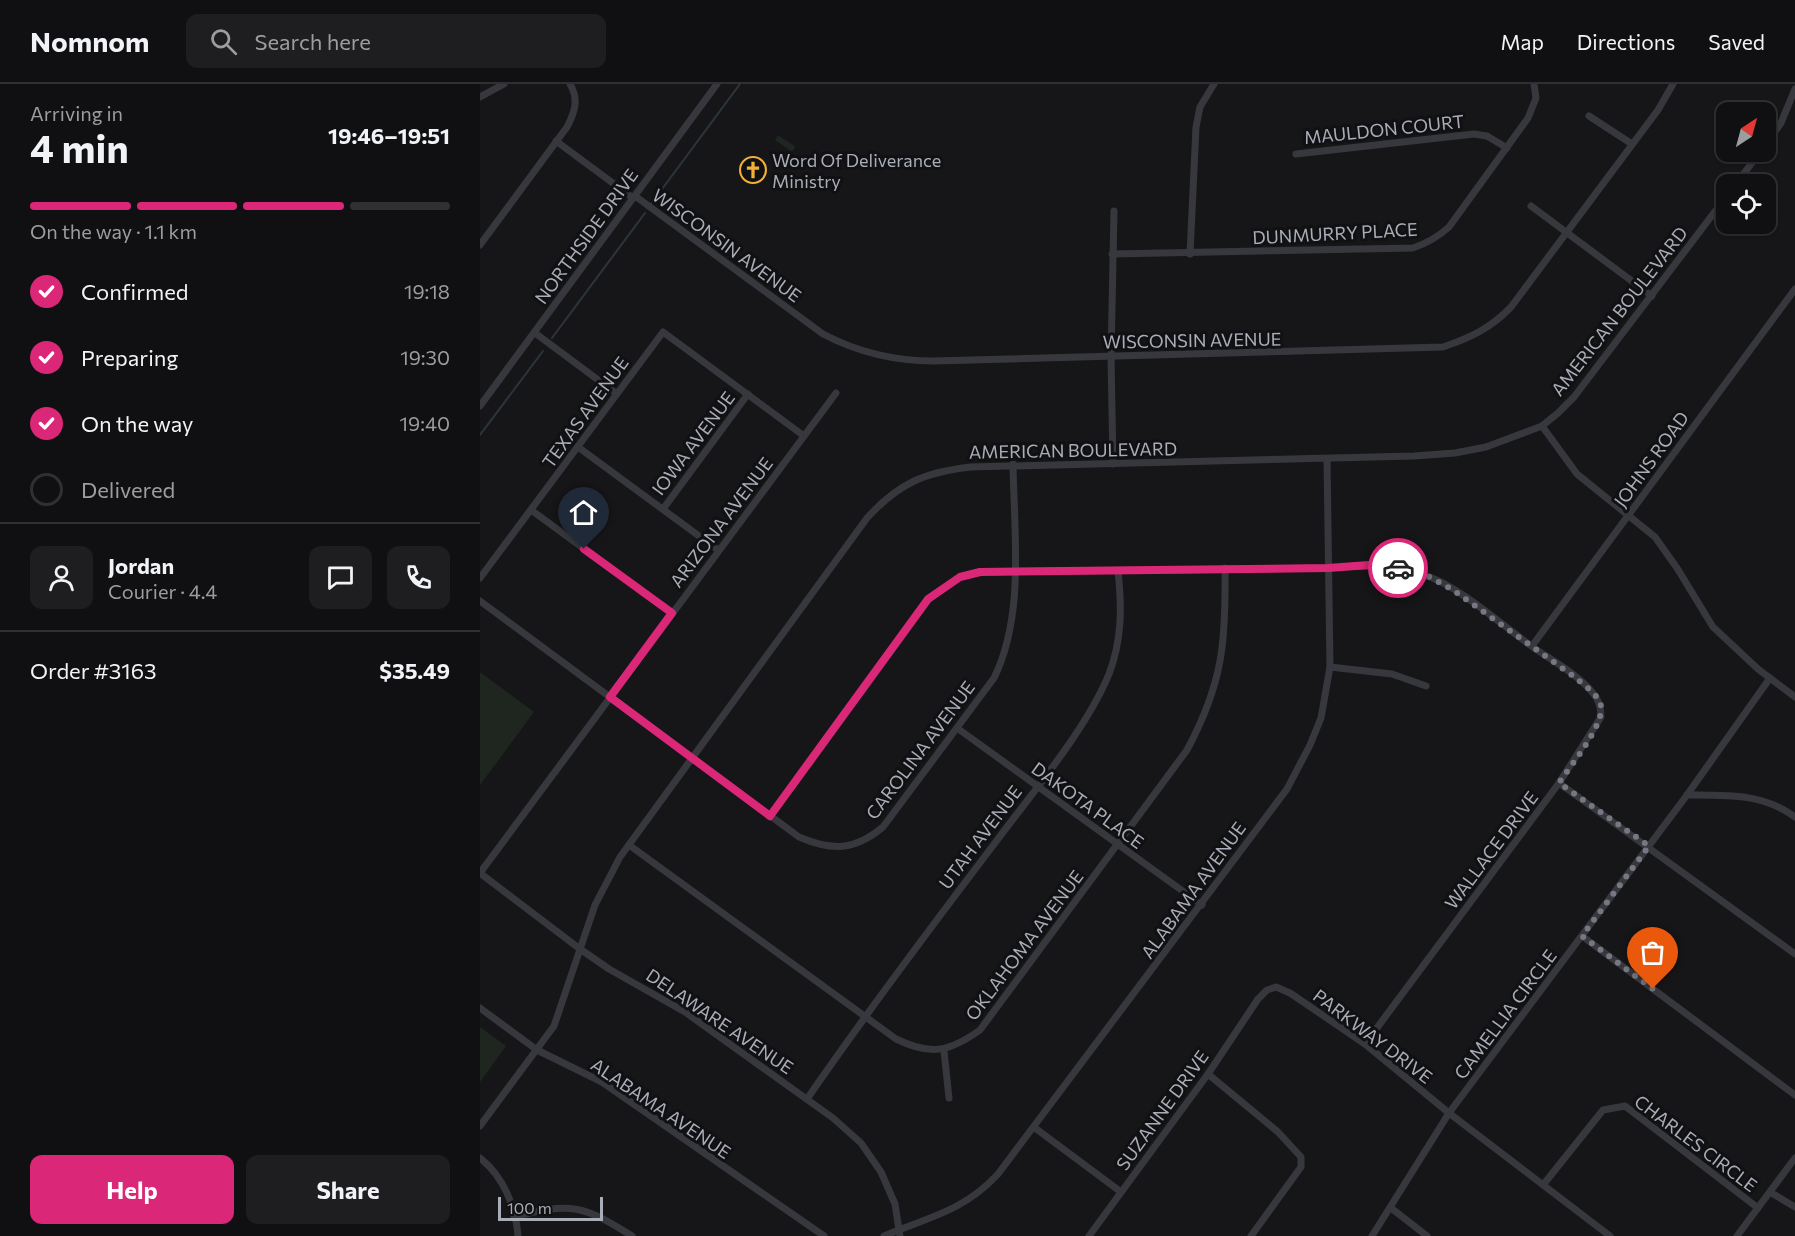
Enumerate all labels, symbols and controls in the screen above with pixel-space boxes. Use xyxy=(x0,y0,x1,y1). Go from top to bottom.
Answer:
search box xyxy=(186,14,606,68)
text: Nomnom xyxy=(30,24,150,58)
icon: search xyxy=(207,25,240,58)
text: Search here xyxy=(255,28,371,55)
text: Map xyxy=(1501,29,1544,54)
text: Directions xyxy=(1577,29,1675,54)
text: Saved xyxy=(1708,29,1765,54)
text: Arriving in xyxy=(30,101,123,125)
north arrow xyxy=(1716,102,1776,162)
map controls xyxy=(1716,102,1776,234)
street label: MAULDON COURT xyxy=(1303,110,1465,148)
text: 19:46–19:51 xyxy=(328,122,450,149)
text: 4 min xyxy=(30,123,129,171)
place label: Word Of Deliverance Ministry xyxy=(772,149,941,192)
church icon: Word Of Deliverance Ministry xyxy=(738,155,768,185)
street label: NORTHSIDE DRIVE xyxy=(530,164,642,308)
button: locate xyxy=(1716,174,1776,234)
street label: WISCONSIN AVENUE xyxy=(648,184,806,306)
street label: DUNMURRY PLACE xyxy=(1252,218,1418,248)
text: On the way · 1.1 km xyxy=(30,219,197,243)
street label: AMERICAN BOULEVARD xyxy=(1546,222,1692,400)
icon: check xyxy=(30,275,63,308)
text: Confirmed xyxy=(81,278,188,305)
text: 19:18 xyxy=(404,279,450,303)
street label: WISCONSIN AVENUE xyxy=(1102,327,1282,353)
icon: check xyxy=(30,341,63,374)
text: Preparing xyxy=(81,344,178,371)
text: 19:30 xyxy=(400,345,450,369)
street label: TEXAS AVENUE xyxy=(537,352,633,472)
street label: IOWA AVENUE xyxy=(647,387,739,499)
icon: check xyxy=(30,407,63,440)
street label: JOHNS ROAD xyxy=(1609,407,1693,511)
text: On the way xyxy=(81,410,193,437)
text: 19:40 xyxy=(400,411,450,435)
street label: AMERICAN BOULEVARD xyxy=(969,437,1177,463)
street label: ARIZONA AVENUE xyxy=(665,453,777,591)
text: Delivered xyxy=(81,476,175,503)
pin xyxy=(558,487,609,549)
icon: home xyxy=(567,496,600,529)
courier xyxy=(1368,538,1428,598)
button: person xyxy=(30,546,93,609)
button: chat xyxy=(309,546,372,609)
button: phone xyxy=(387,546,450,609)
text: Jordan xyxy=(108,552,174,579)
icon: car xyxy=(1382,552,1415,585)
text: Courier · 4.4 xyxy=(108,579,217,603)
text: Order #3163 xyxy=(30,657,157,684)
text: $35.49 xyxy=(379,657,450,684)
street label: CAROLINA AVENUE xyxy=(861,676,979,824)
street label: DAKOTA PLACE xyxy=(1028,757,1148,853)
street label: UTAH AVENUE xyxy=(934,781,1026,893)
street label: WALLACE DRIVE xyxy=(1440,787,1542,913)
street label: ALABAMA AVENUE xyxy=(1136,817,1250,963)
street label: OKLAHOMA AVENUE xyxy=(960,866,1088,1024)
pin xyxy=(1627,927,1678,989)
icon: bag xyxy=(1636,936,1669,969)
street label: CAMELLIA CIRCLE xyxy=(1449,945,1561,1083)
street label: DELAWARE AVENUE xyxy=(642,964,798,1078)
street label: PARKWAY DRIVE xyxy=(1309,984,1437,1088)
street label: SUZANNE DRIVE xyxy=(1111,1046,1213,1174)
street label: ALABAMA AVENUE xyxy=(587,1053,735,1163)
street label: CHARLES CIRCLE xyxy=(1630,1090,1762,1196)
button: Help xyxy=(30,1155,234,1224)
button: Share xyxy=(246,1155,450,1224)
scale bar xyxy=(498,1194,603,1222)
text: 100 m xyxy=(507,1198,552,1217)

